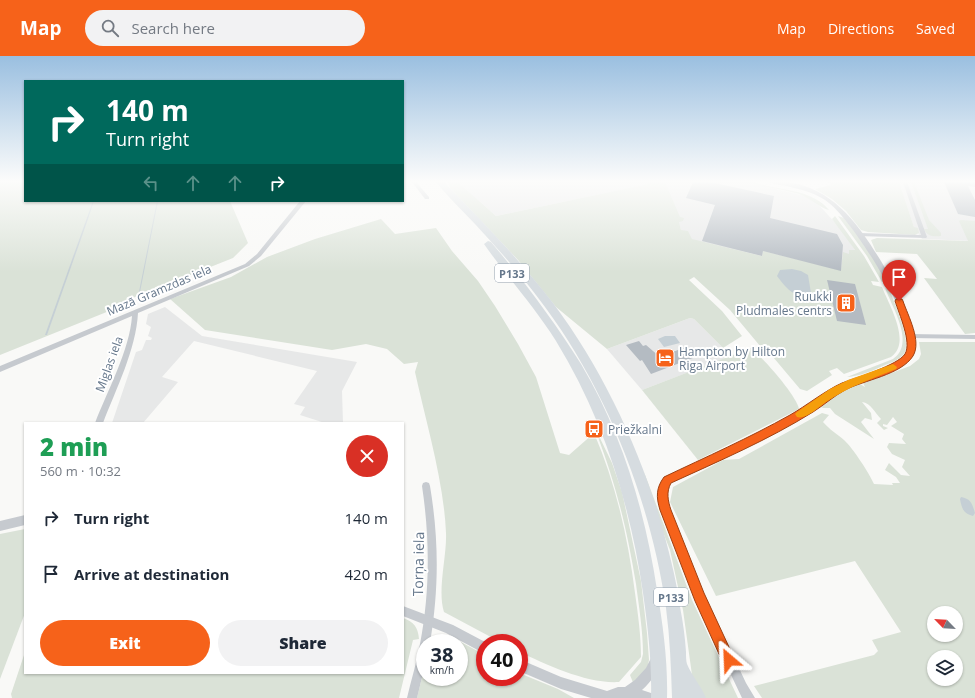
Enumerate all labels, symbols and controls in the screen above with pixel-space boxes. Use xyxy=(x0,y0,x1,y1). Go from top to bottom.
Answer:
search box xyxy=(85,10,365,46)
text: Map xyxy=(20,15,61,41)
icon: search xyxy=(99,17,121,39)
text: Search here xyxy=(131,18,215,38)
text: Map xyxy=(777,19,806,38)
text: Directions xyxy=(828,19,894,38)
text: Saved xyxy=(916,19,955,38)
text: 140 m xyxy=(106,91,189,129)
icon: right xyxy=(40,96,92,148)
text: Turn right xyxy=(106,127,189,151)
icon: left xyxy=(140,172,162,194)
icon: ahead xyxy=(182,172,204,194)
icon: ahead xyxy=(224,172,246,194)
icon: right xyxy=(266,172,288,194)
street label: Mazā Gramzdas iela xyxy=(104,260,214,320)
pin xyxy=(882,260,916,301)
road number: P133 xyxy=(495,264,529,282)
icon: arrive xyxy=(888,266,910,288)
place label: Ruukki Pludmales centrs xyxy=(736,288,832,319)
building icon: Ruukki Pludmales centrs xyxy=(835,292,857,314)
street label: Miglas iela xyxy=(91,334,127,394)
place label: Hampton by Hilton Riga Airport xyxy=(679,343,785,374)
hotel icon: Hampton by Hilton Riga Airport xyxy=(654,347,676,369)
bus stop icon: Priežkalni xyxy=(583,418,605,440)
place label: Priežkalni xyxy=(608,421,662,438)
text: 2 min xyxy=(40,430,108,463)
button: close xyxy=(346,435,388,477)
text: 560 m · 10:32 xyxy=(40,462,121,480)
icon: right xyxy=(40,507,62,529)
text: Turn right xyxy=(74,508,149,528)
text: 140 m xyxy=(344,508,388,528)
street label: Torņa iela xyxy=(408,532,428,596)
icon: arrive xyxy=(40,563,62,585)
text: Arrive at destination xyxy=(74,564,229,584)
text: 420 m xyxy=(344,564,388,584)
road number: P133 xyxy=(654,588,688,606)
north arrow xyxy=(927,606,963,642)
map controls xyxy=(927,606,963,686)
button: Exit xyxy=(40,620,210,666)
button: Share xyxy=(218,620,388,666)
speed limit sign: 40 xyxy=(476,634,528,686)
position arrow xyxy=(708,639,750,681)
text: 38 xyxy=(431,641,453,668)
button: layers xyxy=(927,650,963,686)
text: km/h xyxy=(430,663,454,677)

